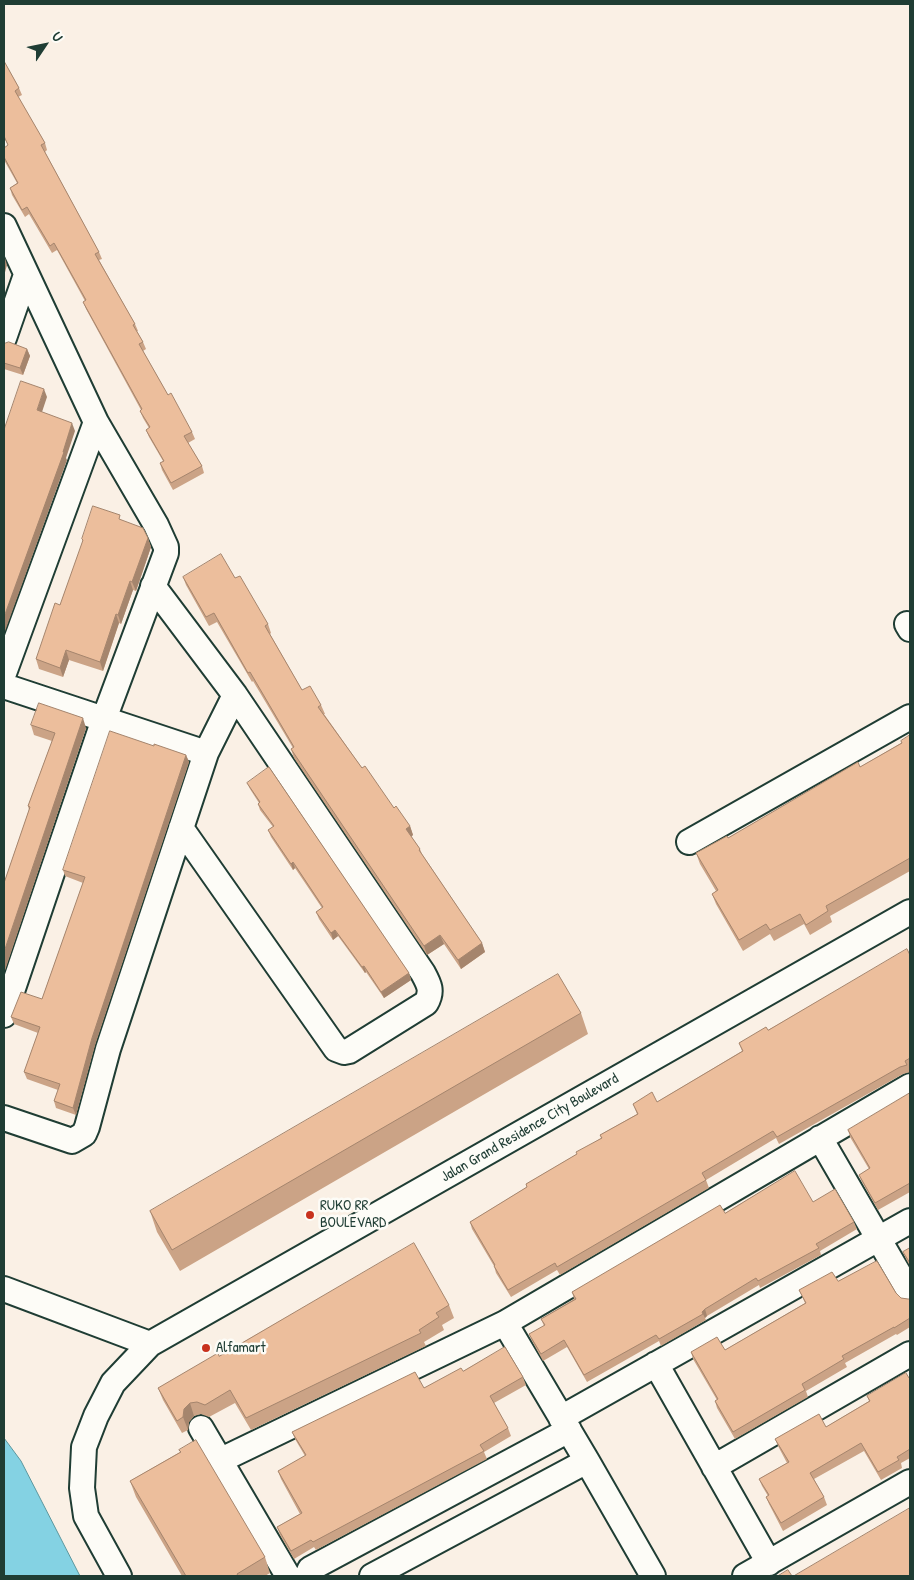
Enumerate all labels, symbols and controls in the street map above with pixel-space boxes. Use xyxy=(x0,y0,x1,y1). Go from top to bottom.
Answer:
north arrow xyxy=(20,20,70,70)
text: U xyxy=(48,28,68,45)
street label: Jalan Grand Residence City Boulevard xyxy=(438,1070,622,1186)
place label: RUKO RR BOULEVARD xyxy=(320,1197,386,1232)
marker: RUKO RR BOULEVARD xyxy=(304,1209,316,1221)
place label: Alfamart xyxy=(216,1339,266,1357)
marker: Alfamart xyxy=(200,1342,212,1354)

